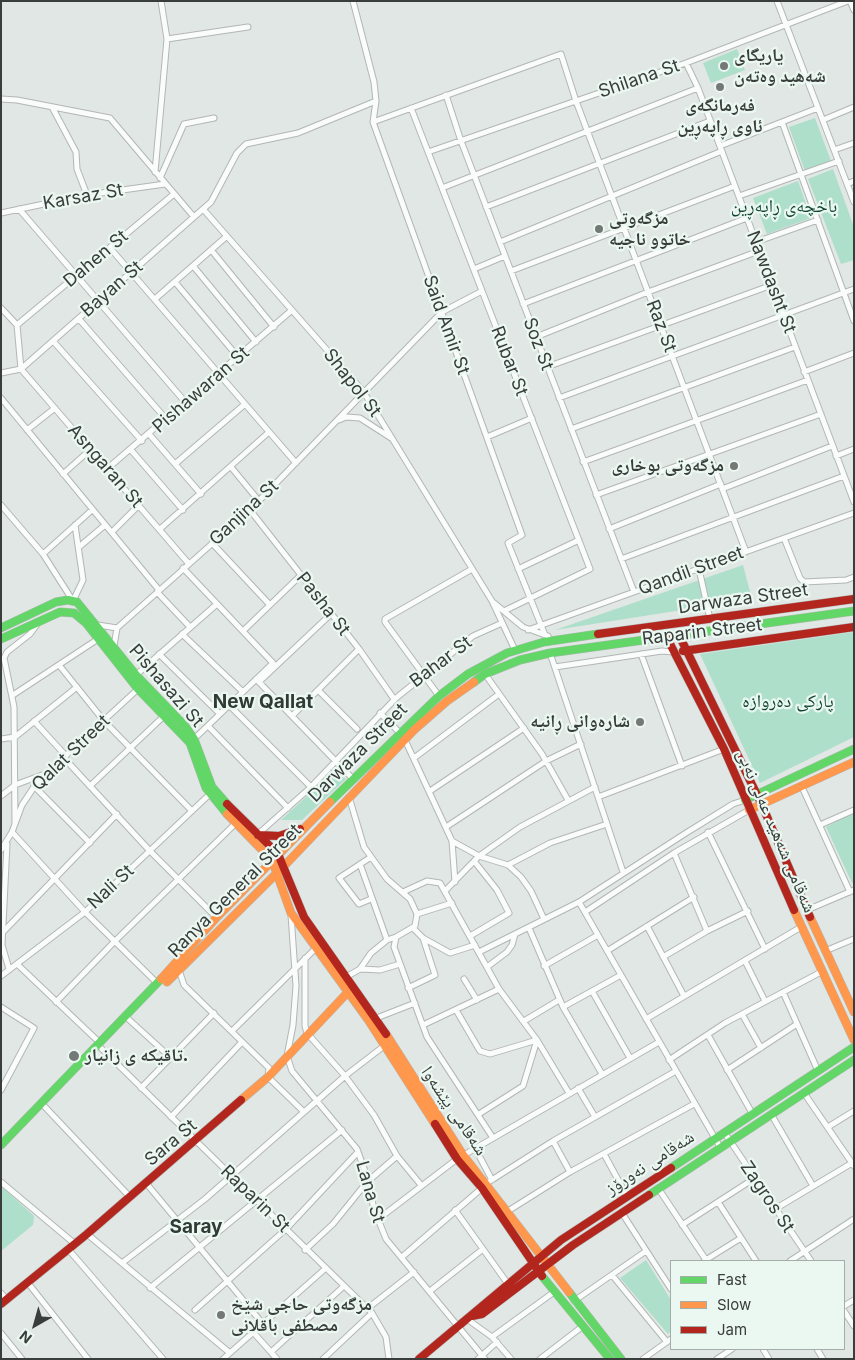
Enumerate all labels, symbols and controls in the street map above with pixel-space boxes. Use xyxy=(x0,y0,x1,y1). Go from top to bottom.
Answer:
place label: یاریگای شەهید وەتەن xyxy=(734,45,826,88)
street label: Shilana St xyxy=(596,55,682,103)
marker: یاریگای شەهید وەتەن xyxy=(718,60,730,72)
marker: فەرمانگەی ئاوی ڕاپەڕین xyxy=(714,81,726,93)
place label: فەرمانگەی ئاوی ڕاپەڕین xyxy=(678,95,762,138)
street label: Karsaz St xyxy=(41,179,125,215)
park label: باخچەی ڕاپەڕین xyxy=(731,196,837,218)
place label: مزگەوتی خاتوو ناجیە xyxy=(609,208,691,250)
marker: مزگەوتی خاتوو ناجیە xyxy=(593,223,605,235)
street label: Dahen St xyxy=(59,226,133,292)
street label: Nawdasht St xyxy=(742,228,800,336)
street label: Bayan St xyxy=(77,256,147,322)
street label: Said Amir St xyxy=(418,272,474,378)
street label: Raz St xyxy=(641,297,681,355)
street label: Soz St xyxy=(518,315,558,373)
street label: Rubar St xyxy=(486,323,532,399)
street label: Pishawaran St xyxy=(148,342,254,438)
street label: Shapol St xyxy=(319,344,385,422)
street label: Asngaran St xyxy=(63,420,147,512)
place label: مزگەوتی بوخاری xyxy=(611,455,724,477)
marker: مزگەوتی بوخاری xyxy=(728,460,740,472)
street label: Ganjina St xyxy=(205,476,283,550)
street label: Qandil Street xyxy=(636,542,746,600)
street label: Pasha St xyxy=(292,568,354,640)
street label: Darwaza Street xyxy=(677,579,809,619)
street label: Raparin Street xyxy=(641,614,763,650)
street label: Bahar St xyxy=(406,632,476,692)
street label: Pishasazi St xyxy=(124,640,208,732)
district label: New Qallat xyxy=(213,691,313,713)
park label: پارکی دەروازە xyxy=(742,691,834,713)
street label: Darwaza Street xyxy=(304,699,412,807)
street label: Qalat Street xyxy=(28,710,114,796)
place label: شارەوانی ڕانیە xyxy=(530,711,630,733)
marker: شارەوانی ڕانیە xyxy=(634,716,646,728)
street label: شەقامی شەهید عەلی نەبی xyxy=(732,746,820,916)
street label: Ranya General Street xyxy=(164,820,306,962)
street label: Nali St xyxy=(84,860,138,914)
place label: تاقيكه ى زانيار. xyxy=(85,1045,189,1067)
marker: تاقيكه ى زانيار. xyxy=(67,1049,81,1063)
street label: شەقامی پێشەوا xyxy=(416,1062,492,1160)
street label: Sara St xyxy=(141,1115,201,1171)
street label: شەقامی نەورۆز xyxy=(602,1126,698,1200)
street label: Zagros St xyxy=(735,1157,799,1237)
street label: Lana St xyxy=(351,1158,389,1226)
street label: Raparin St xyxy=(216,1161,294,1237)
district label: Saray xyxy=(169,1216,223,1238)
legend xyxy=(670,1260,845,1350)
text: Fast xyxy=(717,1270,747,1289)
place label: مزگەوتی حاجی شێخ مصطفی باقلانی xyxy=(231,1294,372,1336)
text: Slow xyxy=(717,1295,751,1314)
north arrow xyxy=(10,1300,60,1350)
marker: مزگەوتی حاجی شێخ مصطفی باقلانی xyxy=(215,1309,227,1321)
text: Jam xyxy=(717,1320,747,1339)
text: N xyxy=(16,1327,35,1347)

